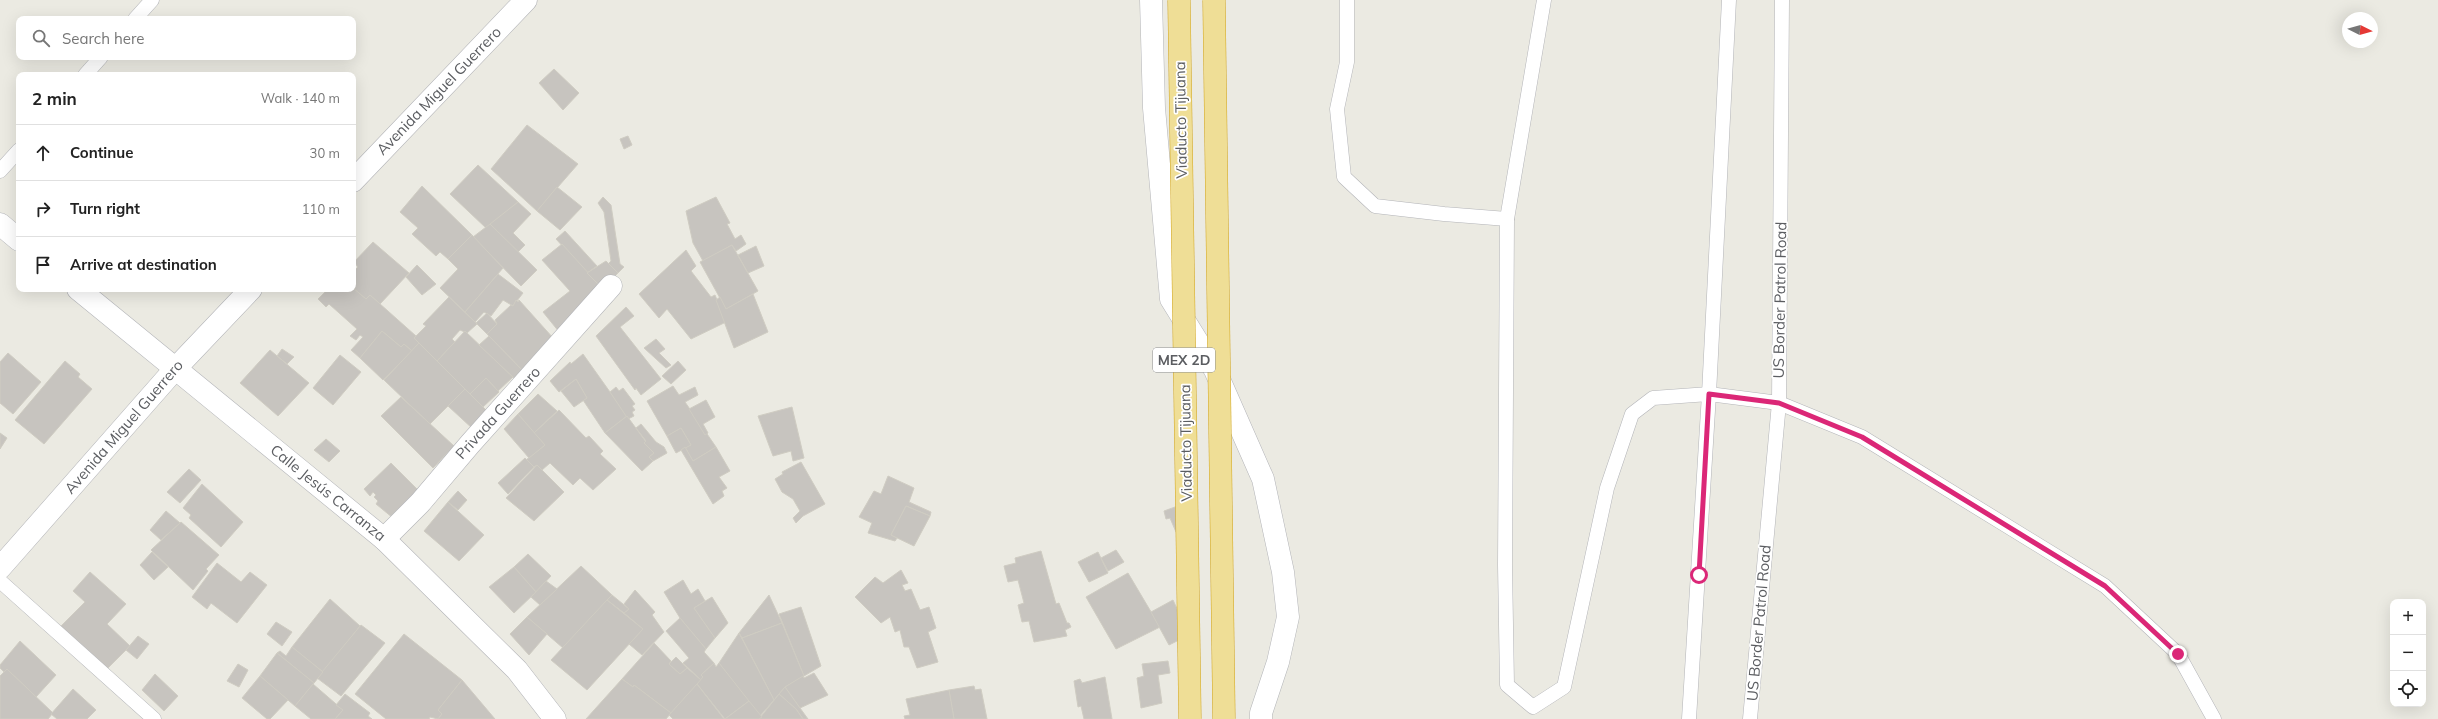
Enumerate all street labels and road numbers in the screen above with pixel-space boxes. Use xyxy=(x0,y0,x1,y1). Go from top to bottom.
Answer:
street label: Avenida Miguel Guerrero xyxy=(372,22,505,159)
street label: Viaducto Tijuana xyxy=(1170,61,1191,179)
street label: US Border Patrol Road xyxy=(1769,222,1790,378)
road number: MEX 2D xyxy=(1153,348,1215,372)
street label: Avenida Miguel Guerrero xyxy=(60,356,187,498)
street label: Privada Guerrero xyxy=(451,362,544,463)
street label: Viaducto Tijuana xyxy=(1175,384,1196,502)
street label: Calle Jesús Carranza xyxy=(267,440,390,545)
street label: US Border Patrol Road xyxy=(1742,544,1775,702)

